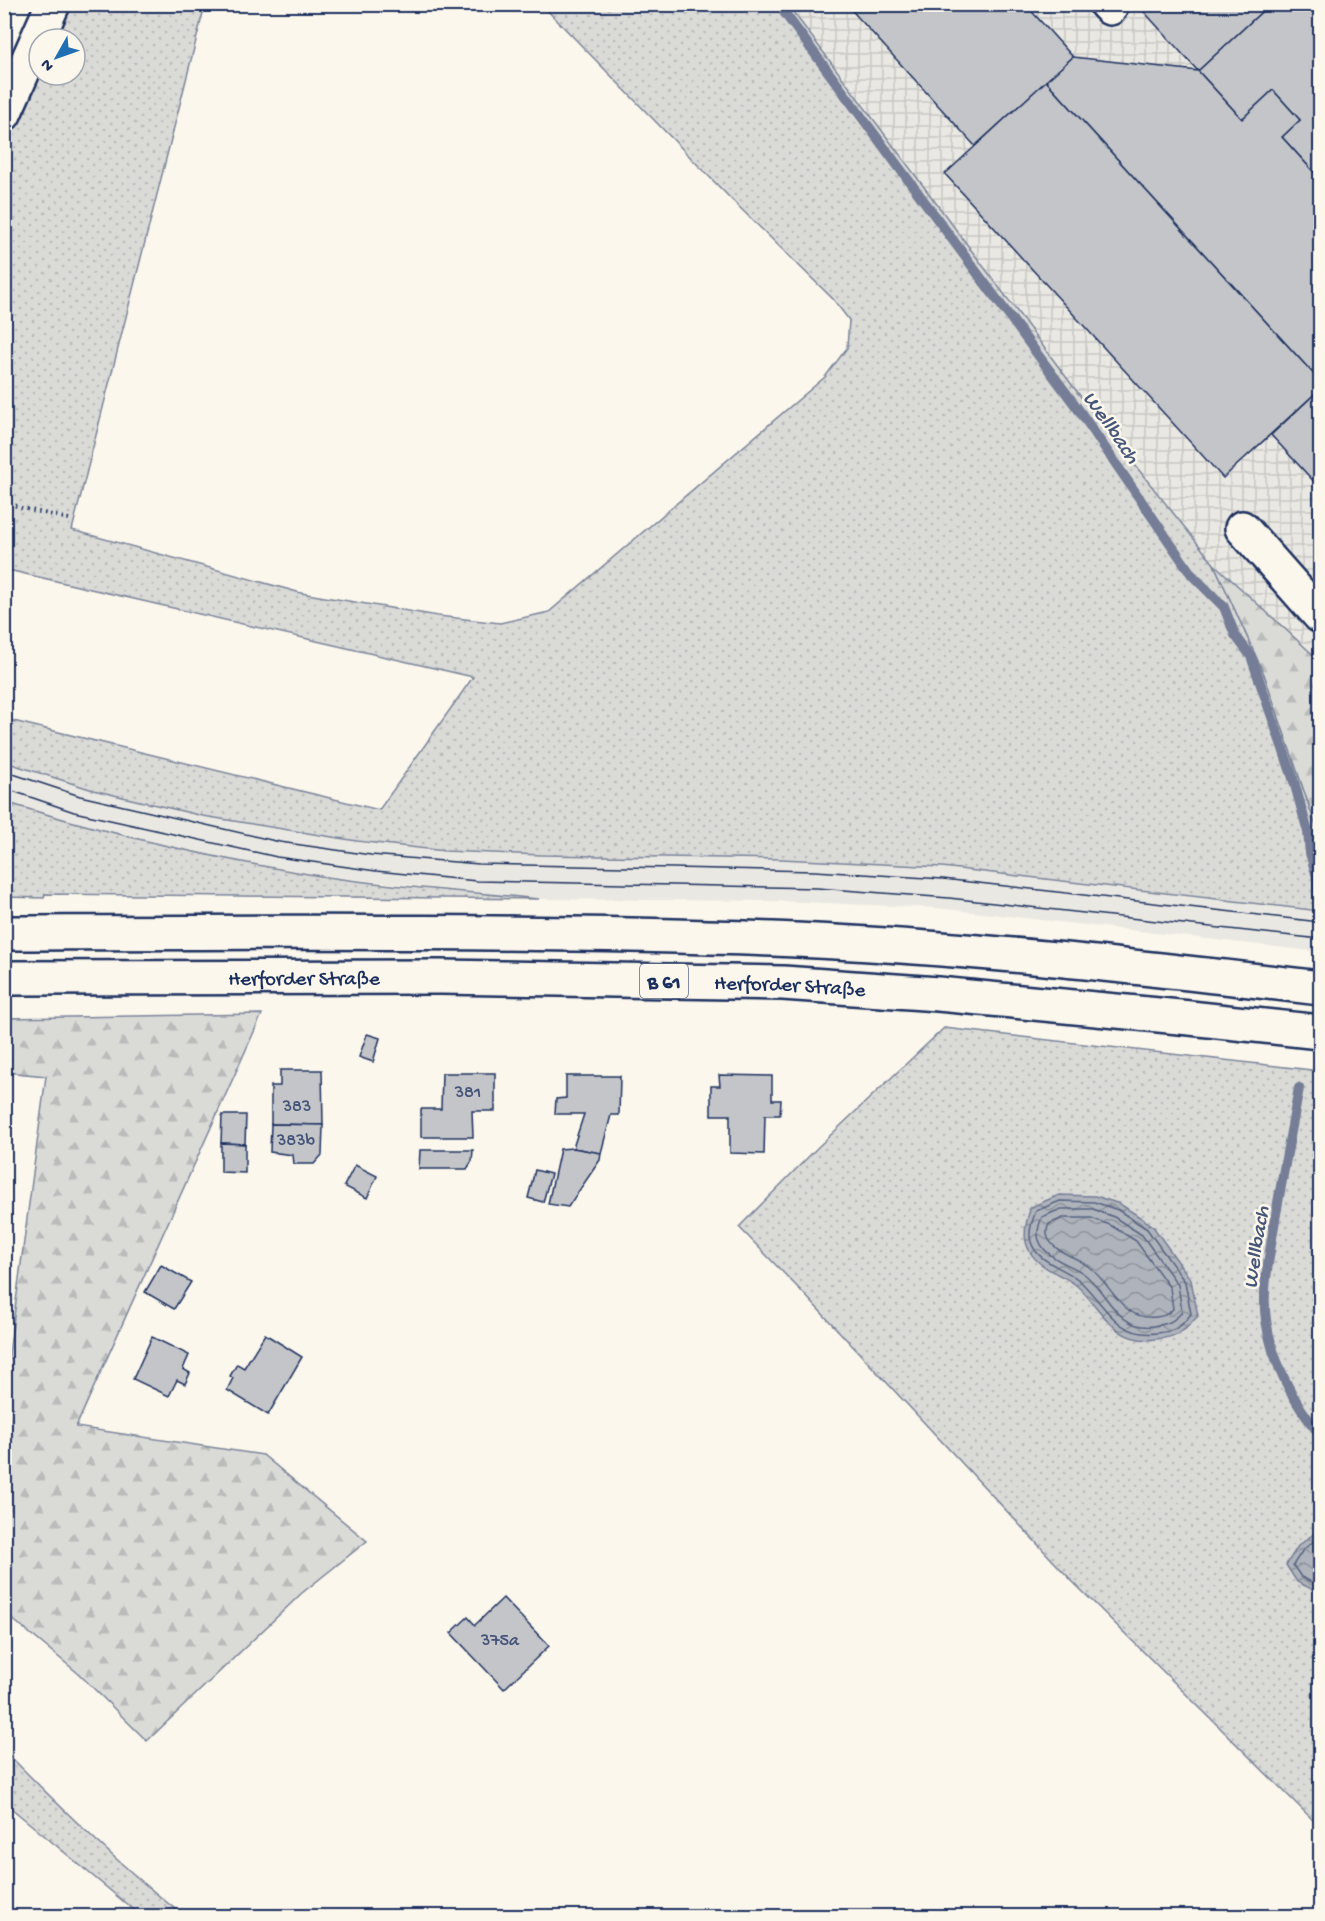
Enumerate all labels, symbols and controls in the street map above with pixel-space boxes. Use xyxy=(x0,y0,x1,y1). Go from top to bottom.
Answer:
north arrow xyxy=(27,27,87,87)
text: N xyxy=(37,54,59,75)
water label: Wellbach xyxy=(1075,387,1144,470)
road number: B 61 xyxy=(640,964,688,998)
street label: Herforder Straße xyxy=(228,968,381,993)
street label: Herforder Straße xyxy=(714,973,867,1005)
house number: 381 xyxy=(454,1083,481,1104)
house number: 383 xyxy=(282,1097,311,1118)
house number: 383b xyxy=(276,1131,316,1152)
water label: Wellbach xyxy=(1239,1204,1277,1291)
house number: 375a xyxy=(480,1631,520,1652)

